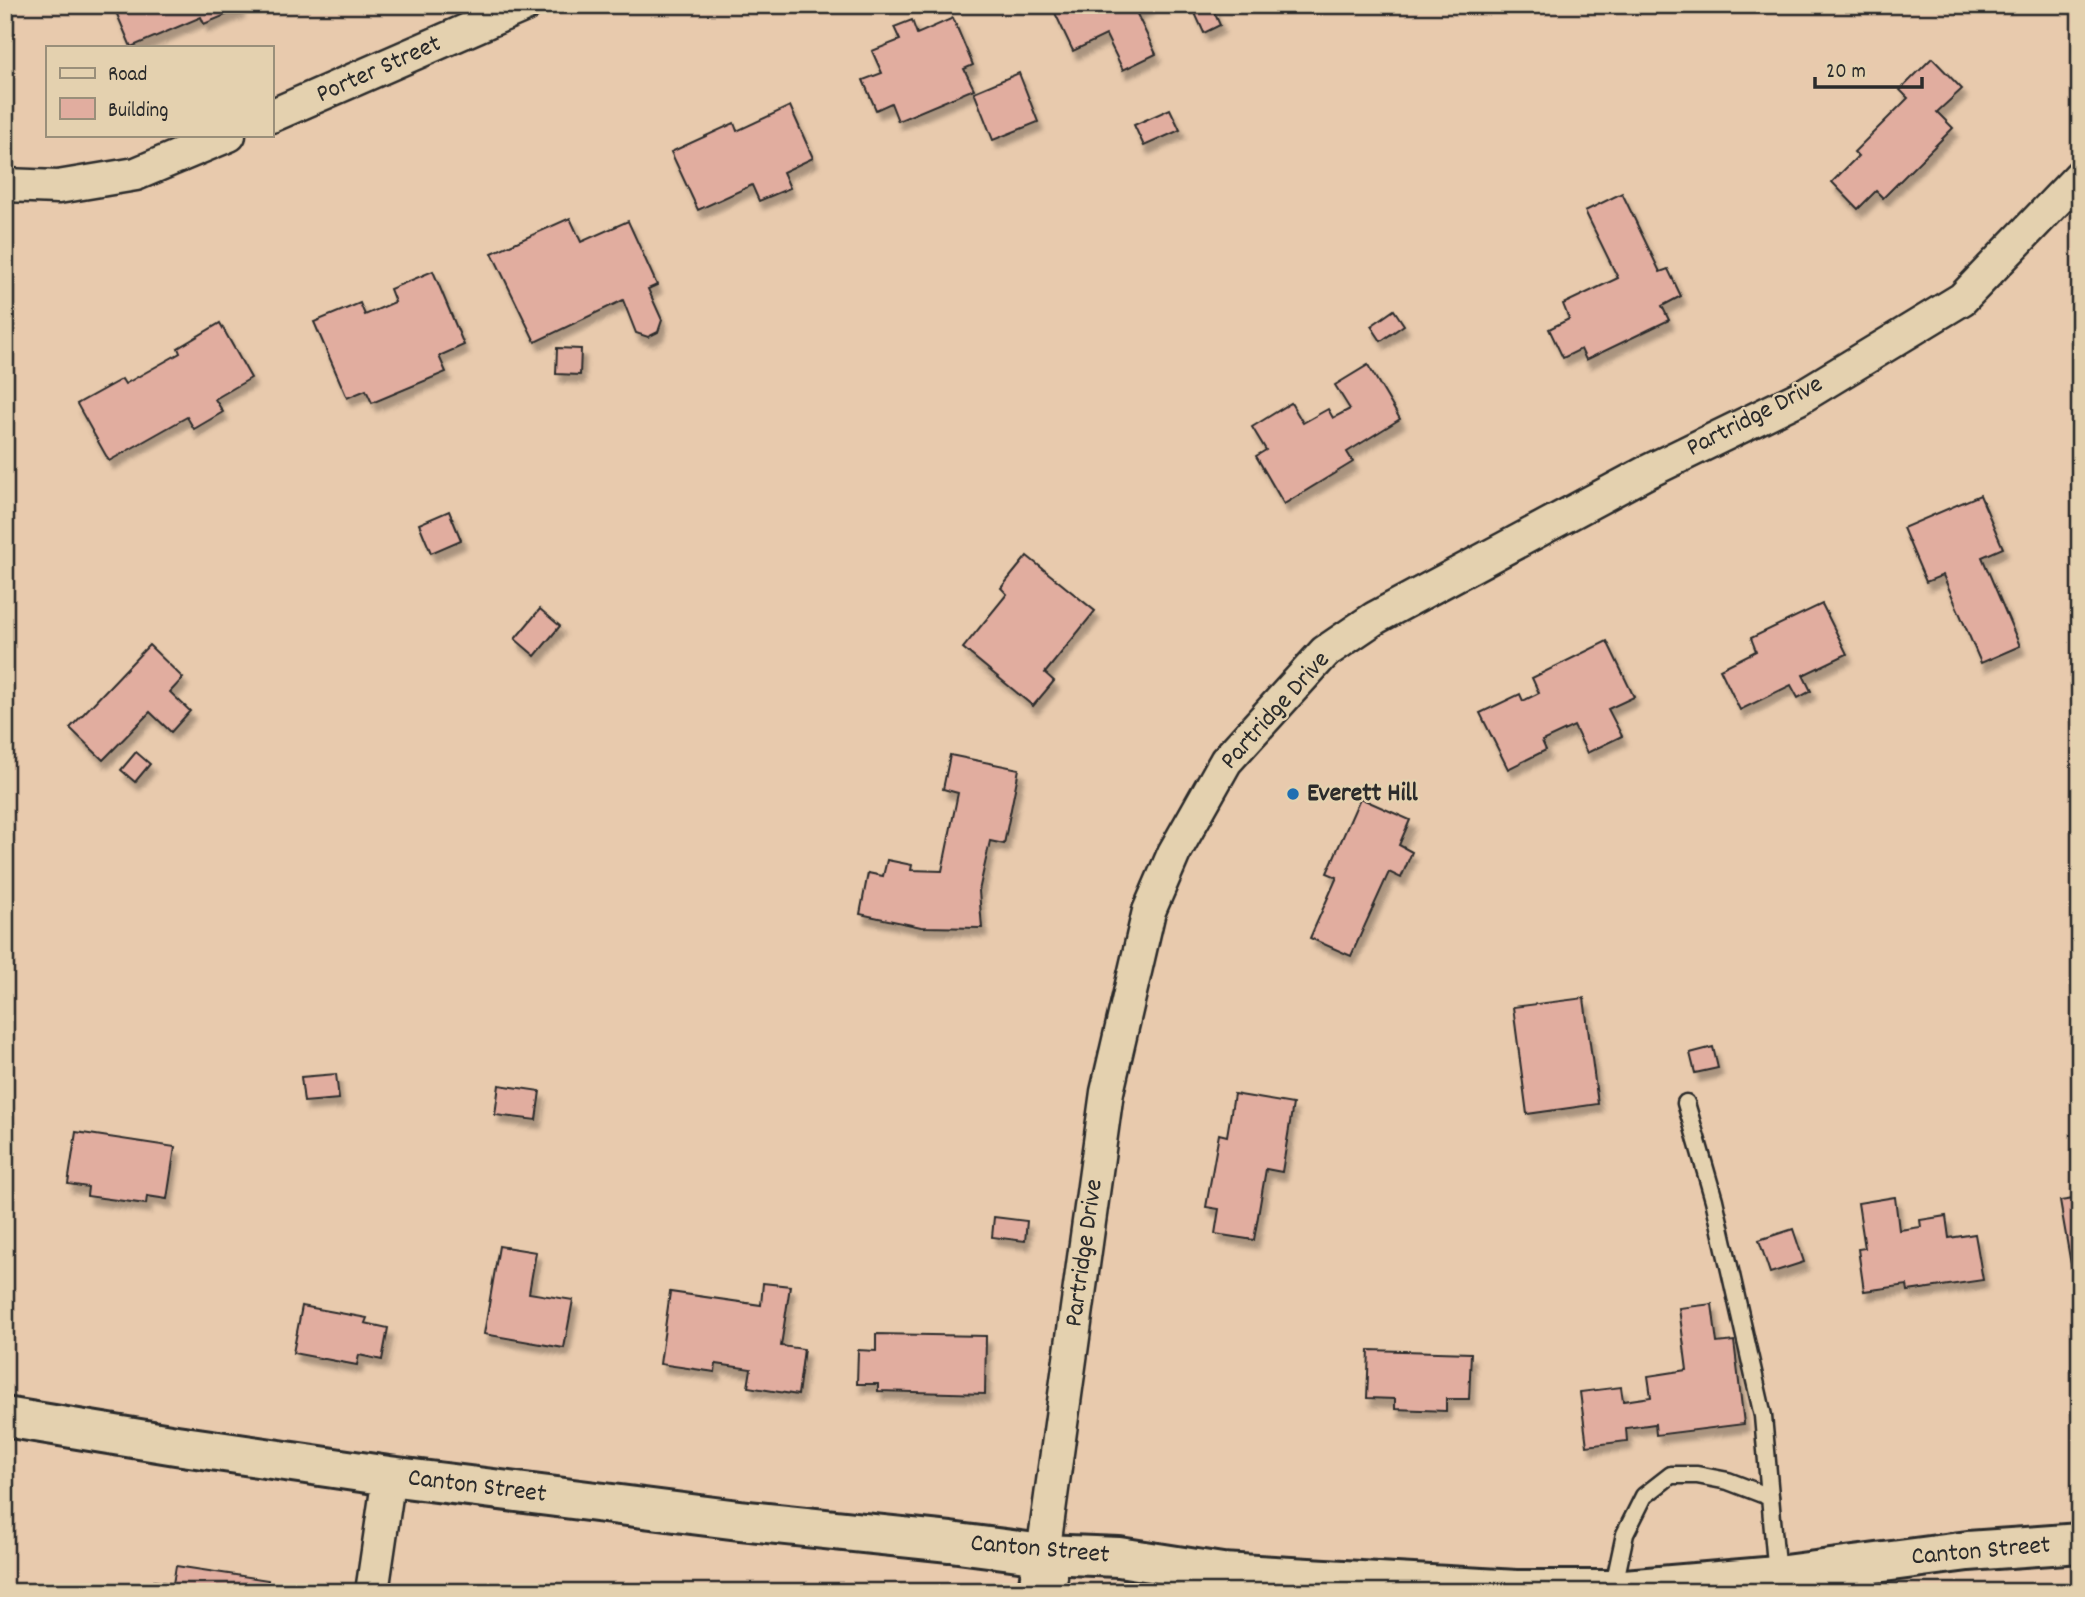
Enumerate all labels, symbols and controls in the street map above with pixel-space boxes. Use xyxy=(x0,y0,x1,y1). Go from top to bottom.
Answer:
street label: Porter Street xyxy=(311,26,448,114)
legend xyxy=(46,46,273,136)
scale bar xyxy=(1815,46,1922,90)
text: 20 m xyxy=(1826,58,1866,88)
text: Road xyxy=(108,61,147,91)
text: Building xyxy=(108,97,168,127)
street label: Partridge Drive xyxy=(1680,367,1830,467)
street label: Partridge Drive xyxy=(1212,643,1340,779)
place label: Everett Hill xyxy=(1307,776,1419,813)
marker: Everett Hill xyxy=(1285,786,1301,802)
street label: Partridge Drive xyxy=(1056,1177,1114,1329)
street label: Canton Street xyxy=(406,1460,549,1514)
street label: Canton Street xyxy=(969,1525,1111,1575)
street label: Canton Street xyxy=(1910,1527,2052,1577)

